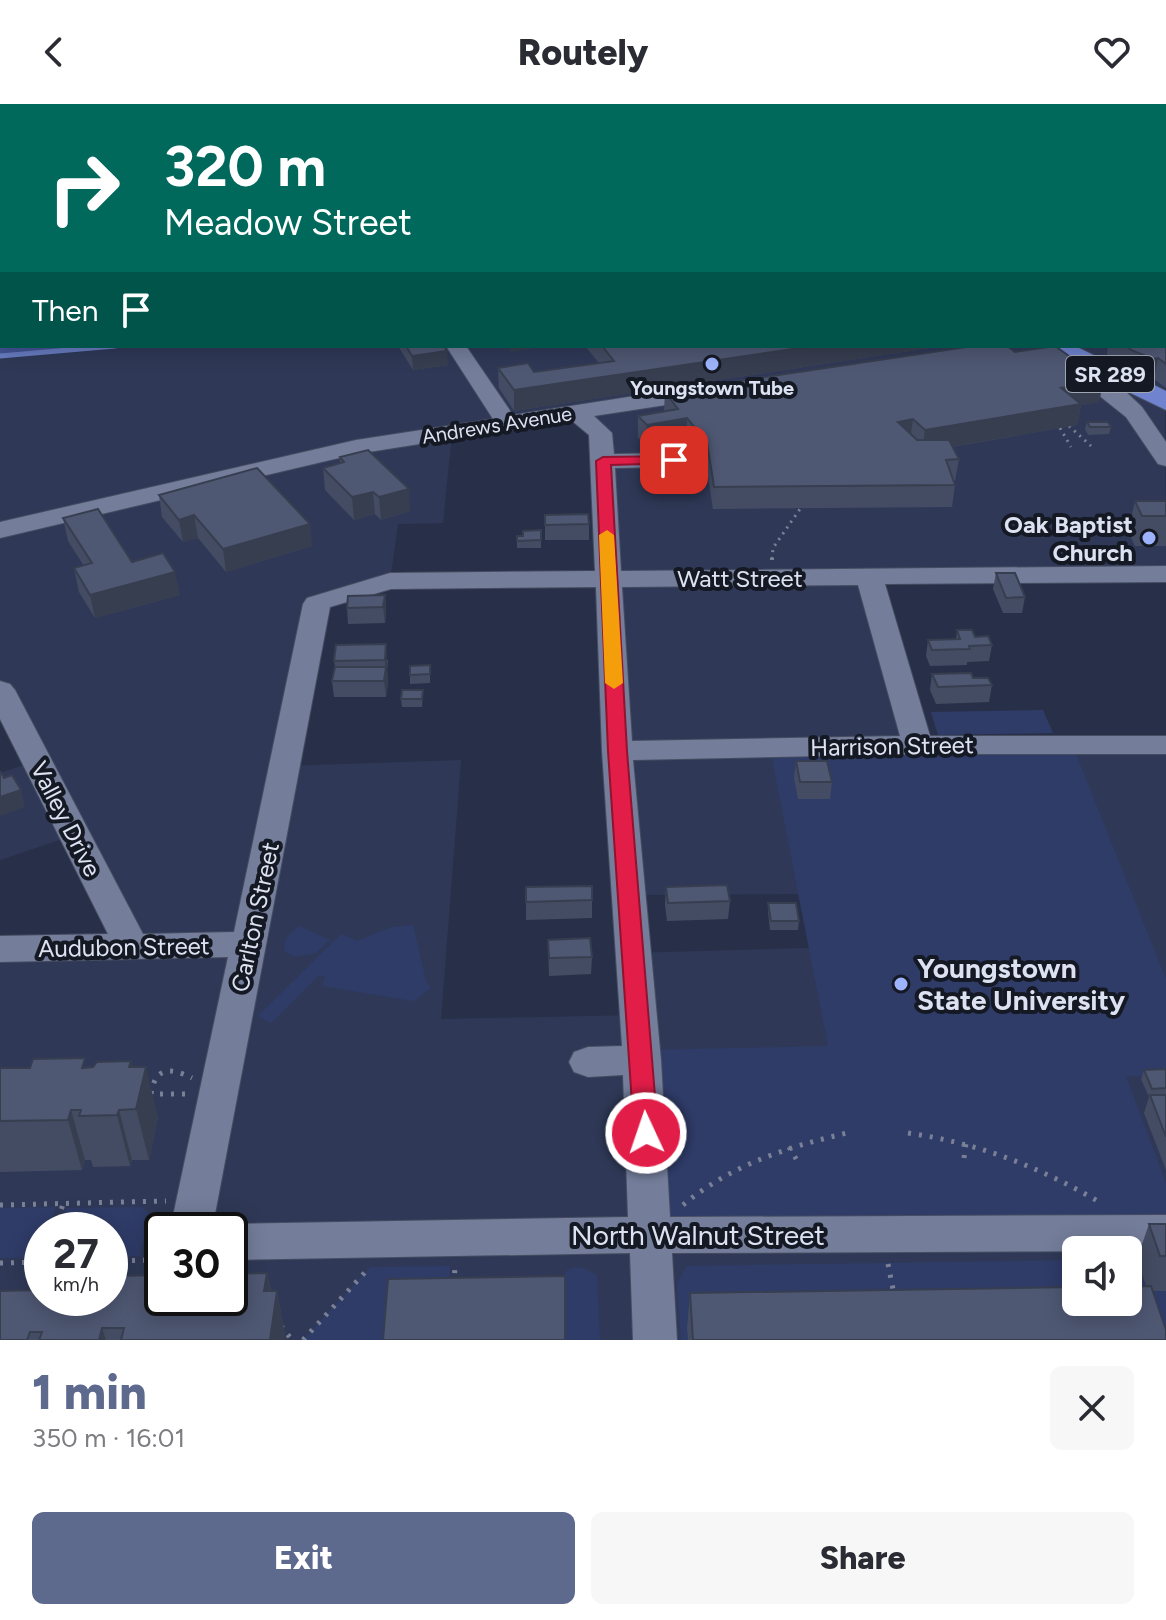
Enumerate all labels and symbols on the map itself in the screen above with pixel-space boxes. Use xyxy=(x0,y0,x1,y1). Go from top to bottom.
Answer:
marker: Youngstown Tube xyxy=(703,355,721,373)
road number: SR 289 xyxy=(1066,356,1154,392)
place label: Youngstown Tube xyxy=(630,376,794,400)
street label: Andrews Avenue xyxy=(420,401,574,449)
pin xyxy=(640,426,708,494)
place label: Oak Baptist Church xyxy=(1004,510,1133,567)
marker: Oak Baptist Church xyxy=(1140,529,1158,547)
street label: Watt Street xyxy=(677,564,803,593)
street label: Harrison Street xyxy=(810,730,974,762)
street label: Valley Drive xyxy=(25,757,107,881)
street label: Carlton Street xyxy=(225,839,285,995)
street label: Audubon Street xyxy=(38,931,210,963)
place label: Youngstown State University xyxy=(917,951,1126,1017)
marker: Youngstown State University xyxy=(892,975,910,993)
position arrow xyxy=(604,1091,688,1175)
speed limit sign: 30 xyxy=(144,1212,248,1316)
street label: North Walnut Street xyxy=(571,1218,825,1252)

